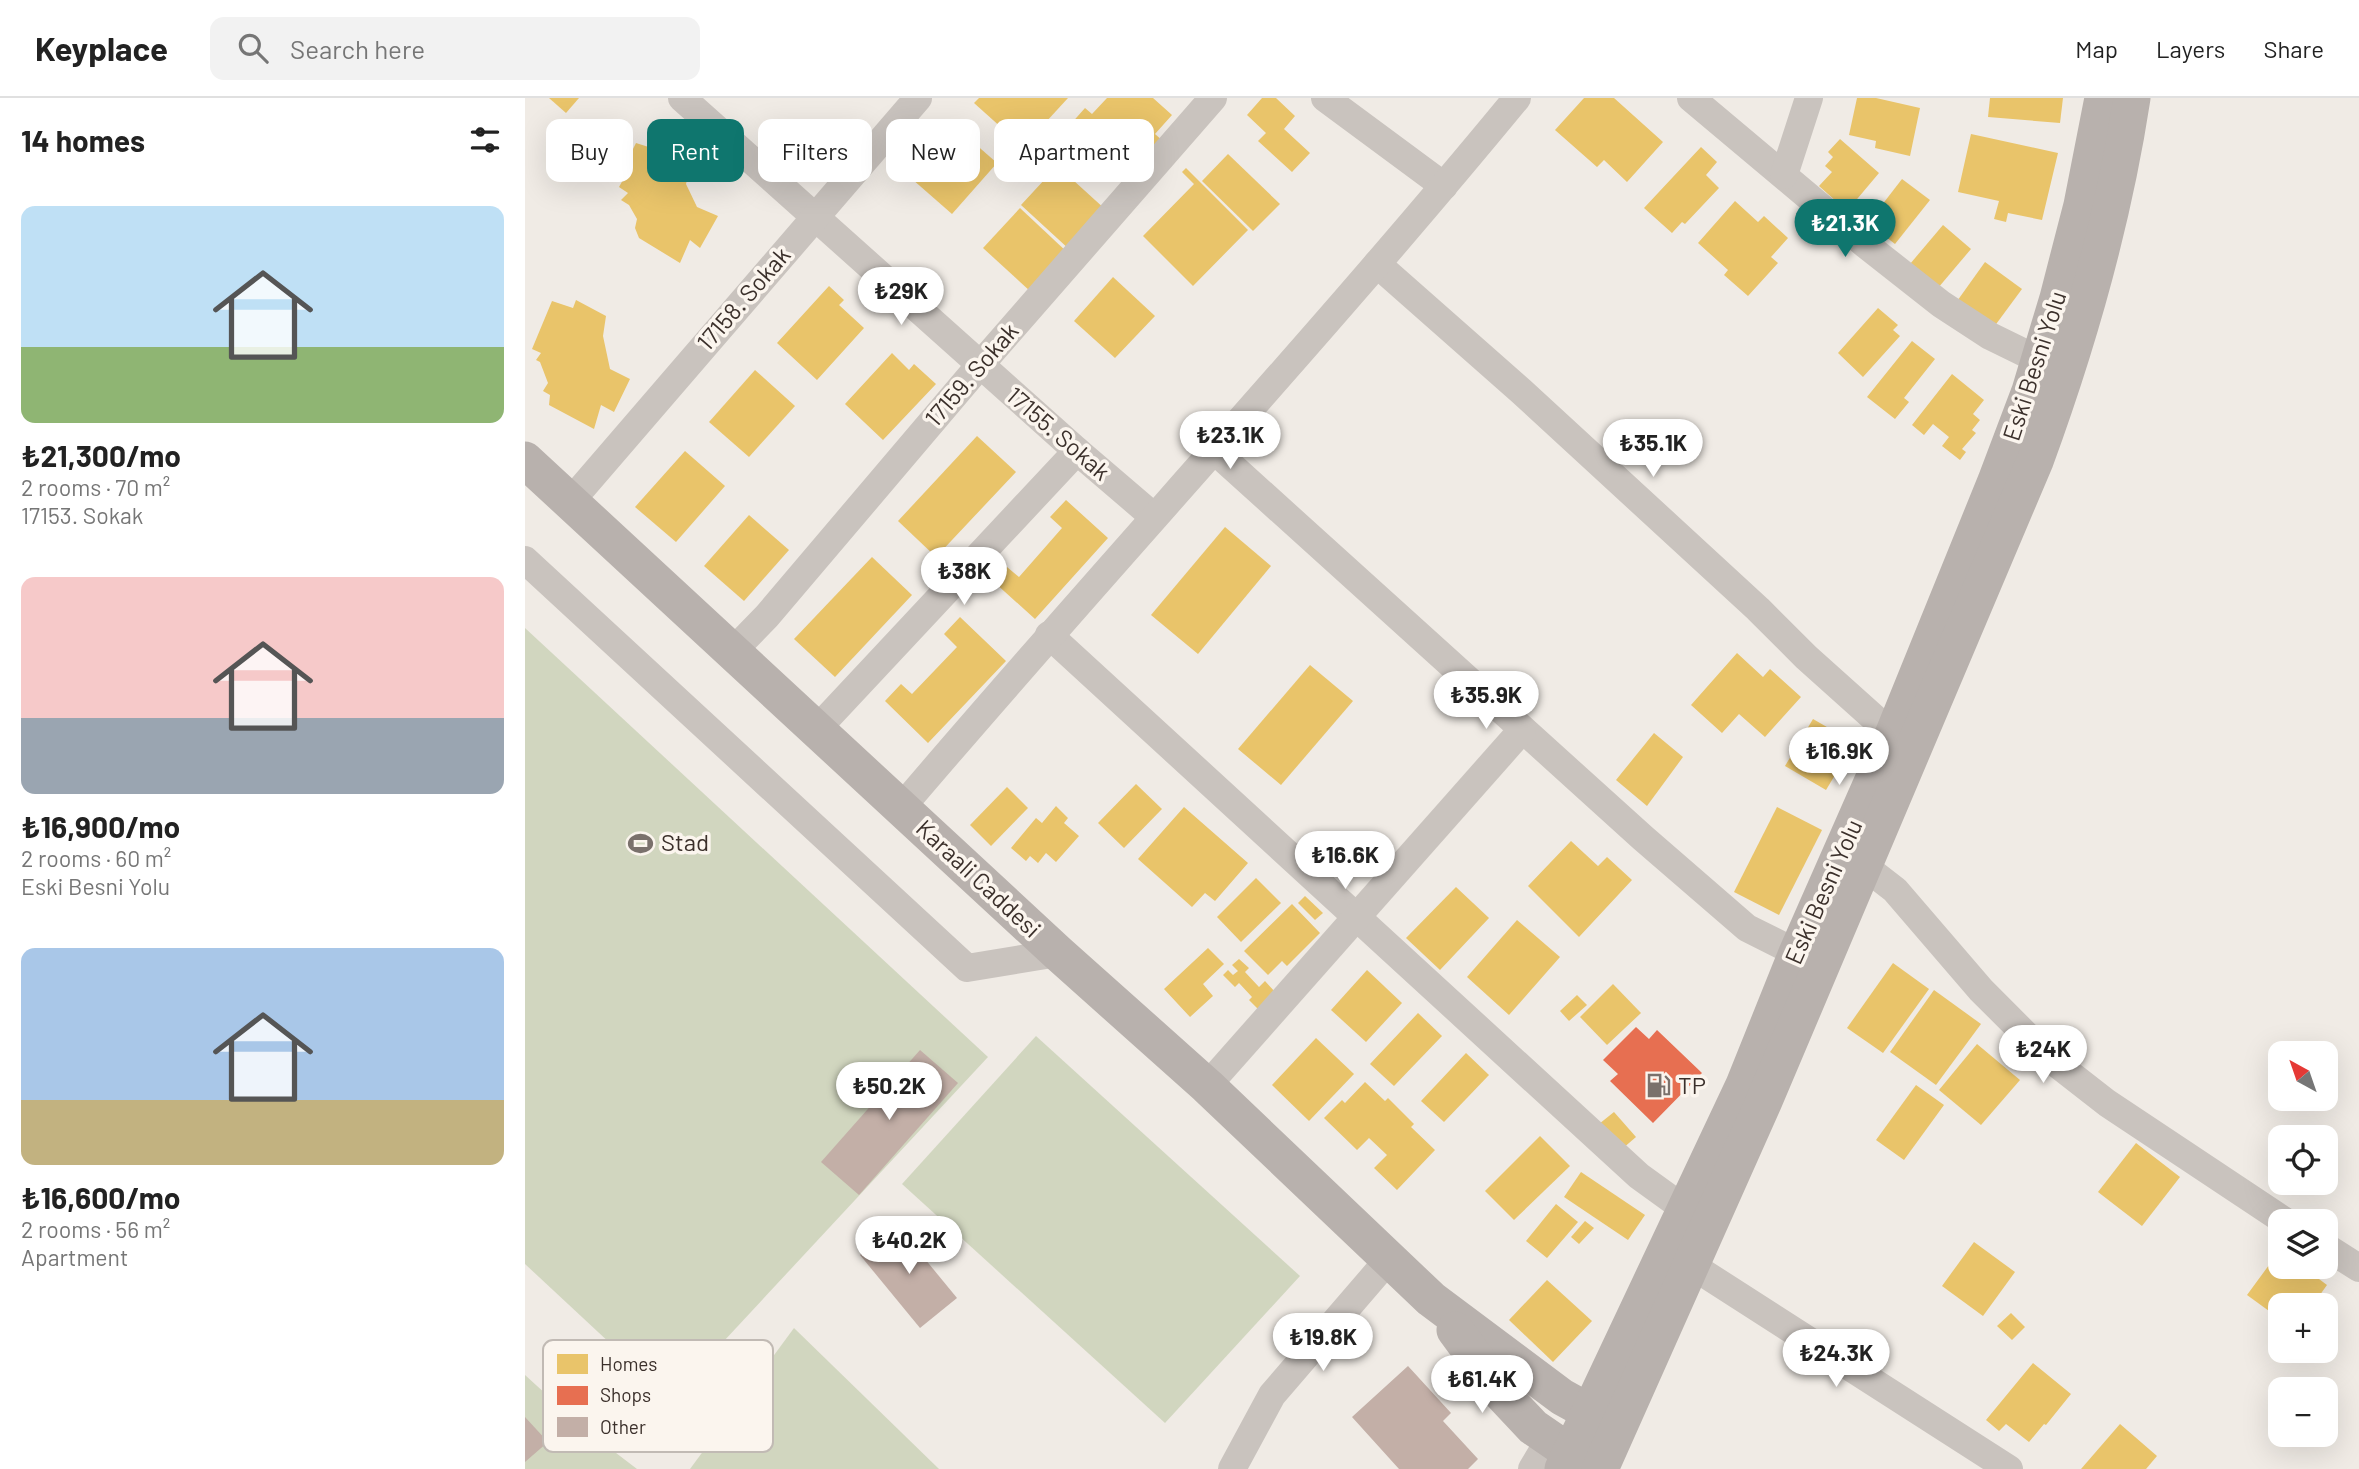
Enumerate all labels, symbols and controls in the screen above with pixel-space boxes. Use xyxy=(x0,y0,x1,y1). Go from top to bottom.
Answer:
search box xyxy=(210,17,700,80)
text: Keyplace xyxy=(35,28,168,68)
icon: search xyxy=(234,29,272,67)
text: Search here xyxy=(290,33,425,64)
text: Map xyxy=(2075,34,2118,63)
text: Layers xyxy=(2156,34,2225,63)
text: Share xyxy=(2263,34,2324,63)
chip: Buy xyxy=(546,119,633,182)
chip: Rent xyxy=(647,119,744,182)
chip: Filters xyxy=(758,119,872,182)
chip: New xyxy=(886,119,980,182)
chip: Apartment xyxy=(994,119,1154,182)
icon: filters xyxy=(466,121,504,159)
text: 14 homes xyxy=(21,122,145,158)
pin: ₺21.3K xyxy=(1788,200,1902,259)
text: ₺21.3K xyxy=(1811,208,1879,236)
street label: 17158. Sokak xyxy=(690,240,796,356)
icon: home xyxy=(200,252,326,378)
pin: ₺29K xyxy=(860,268,942,327)
text: ₺29K xyxy=(874,276,928,304)
street label: Eski Besni Yolu xyxy=(1996,287,2071,444)
street label: 17159. Sokak xyxy=(918,316,1024,432)
street label: 17155. Sokak xyxy=(1001,380,1117,486)
pin: ₺23.1K xyxy=(1173,412,1287,471)
text: ₺23.1K xyxy=(1196,420,1264,448)
pin: ₺35.1K xyxy=(1596,420,1710,479)
text: ₺35.1K xyxy=(1619,428,1687,456)
text: ₺21,300/mo xyxy=(21,437,181,473)
text: 2 rooms · 70 m² xyxy=(21,473,170,501)
text: 17153. Sokak xyxy=(21,501,143,529)
pin: ₺38K xyxy=(923,547,1005,607)
text: ₺38K xyxy=(937,556,991,584)
icon: home xyxy=(200,623,326,749)
pin: ₺35.9K xyxy=(1429,672,1543,731)
text: ₺35.9K xyxy=(1450,680,1522,708)
pin: ₺16.9K xyxy=(1782,728,1896,787)
text: ₺16.9K xyxy=(1805,736,1873,764)
text: ₺16,900/mo xyxy=(21,808,180,844)
street label: Karaali Caddesi xyxy=(911,813,1047,943)
street label: Eski Besni Yolu xyxy=(1778,814,1868,968)
place label: Stad xyxy=(661,827,709,856)
sports icon: Stad xyxy=(627,829,655,857)
pin: ₺16.6K xyxy=(1288,832,1402,891)
text: ₺16.6K xyxy=(1311,840,1379,868)
text: 2 rooms · 60 m² xyxy=(21,844,171,872)
text: Eski Besni Yolu xyxy=(21,872,170,900)
icon: home xyxy=(200,994,326,1120)
pin: ₺24K xyxy=(2002,1026,2084,1085)
text: ₺24K xyxy=(2015,1034,2071,1062)
north arrow xyxy=(2268,1041,2338,1111)
map controls xyxy=(2268,1041,2338,1447)
pin: ₺50.2K xyxy=(832,1062,946,1122)
place label: TP xyxy=(1678,1070,1706,1099)
text: ₺50.2K xyxy=(852,1071,926,1099)
fuel station icon: TP xyxy=(1644,1072,1672,1100)
button: locate xyxy=(2268,1125,2338,1195)
text: ₺16,600/mo xyxy=(21,1179,180,1215)
button: layers xyxy=(2268,1209,2338,1279)
text: 2 rooms · 56 m² xyxy=(21,1215,170,1243)
pin: ₺40.2K xyxy=(852,1216,966,1276)
text: ₺40.2K xyxy=(871,1225,947,1253)
text: Apartment xyxy=(21,1243,128,1271)
button: + xyxy=(2268,1293,2338,1363)
pin: ₺19.8K xyxy=(1266,1314,1380,1373)
text: ₺19.8K xyxy=(1289,1322,1357,1350)
pin: ₺24.3K xyxy=(1779,1330,1893,1389)
text: ₺24.3K xyxy=(1799,1338,1873,1366)
legend xyxy=(543,1340,773,1452)
text: Homes xyxy=(600,1352,657,1375)
pin: ₺61.4K xyxy=(1425,1356,1539,1415)
text: ₺61.4K xyxy=(1447,1364,1517,1392)
button: − xyxy=(2268,1377,2338,1447)
text: Shops xyxy=(600,1383,651,1406)
text: Other xyxy=(600,1415,646,1438)

